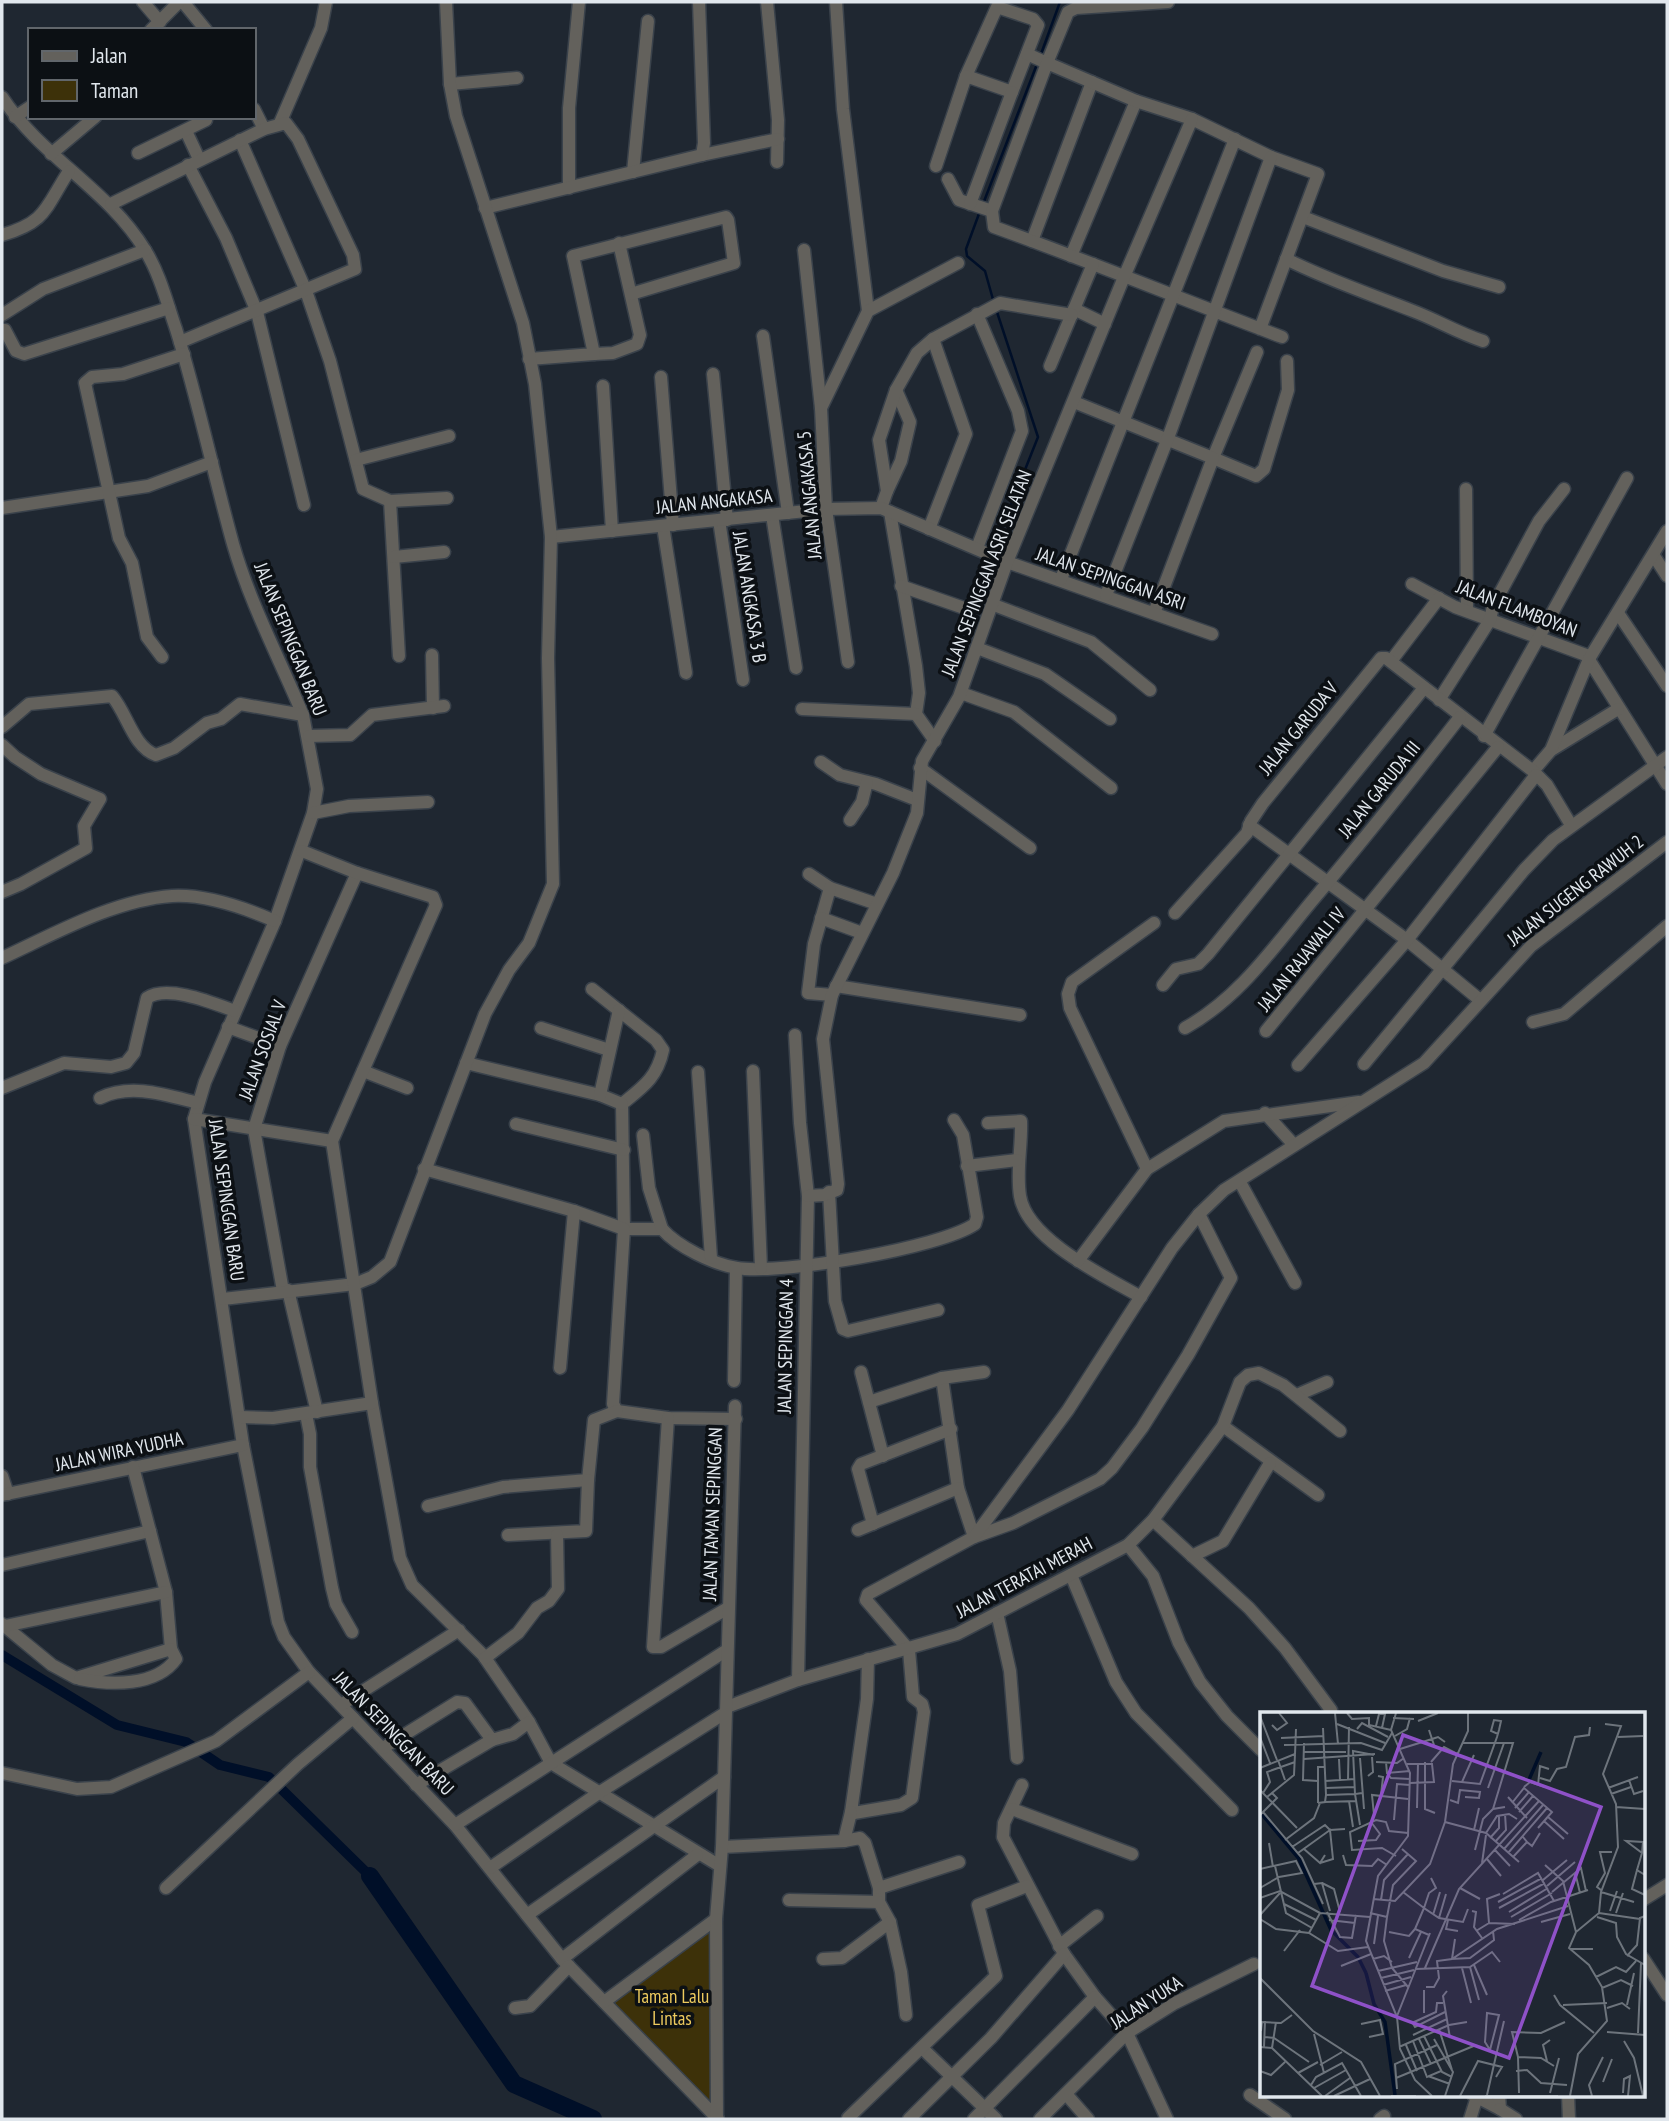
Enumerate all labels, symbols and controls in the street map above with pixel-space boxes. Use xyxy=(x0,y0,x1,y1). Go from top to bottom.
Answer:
legend xyxy=(28,28,256,119)
text: Jalan xyxy=(90,42,127,69)
text: Taman xyxy=(91,77,138,104)
street label: JALAN ANGAKASA 5 xyxy=(791,430,827,561)
street label: JALAN SEPINGGAN ASRI SELATAN xyxy=(935,466,1037,681)
street label: JALAN ANGAKASA xyxy=(654,483,773,519)
street label: JALAN ANGKASA 3 B xyxy=(728,529,772,665)
street label: JALAN SEPINGGAN ASRI xyxy=(1032,541,1189,615)
street label: JALAN SEPINGGAN BARU xyxy=(249,558,333,719)
street label: JALAN FLAMBOYAN xyxy=(1452,574,1581,642)
street label: JALAN GARUDA V xyxy=(1253,677,1343,780)
street label: JALAN GARUDA III xyxy=(1332,736,1425,843)
street label: JALAN SUGENG RAWUH 2 xyxy=(1501,829,1648,951)
street label: JALAN RAJAWALI IV xyxy=(1251,902,1350,1016)
street label: JALAN SOSIAL V xyxy=(233,997,291,1104)
street label: JALAN SEPINGGAN BARU xyxy=(204,1117,250,1282)
street label: JALAN SEPINGGAN 4 xyxy=(772,1278,798,1415)
street label: JALAN WIRA YUDHA xyxy=(52,1426,185,1476)
street label: JALAN TAMAN SEPINGGAN xyxy=(697,1427,727,1602)
street label: JALAN TERATAI MERAH xyxy=(951,1531,1096,1623)
street label: JALAN SEPINGGAN BARU xyxy=(328,1665,459,1800)
inset map xyxy=(1260,1712,1644,2096)
street label: JALAN YUKA xyxy=(1105,1970,1186,2035)
park label: Taman Lalu Lintas xyxy=(635,1984,709,2030)

